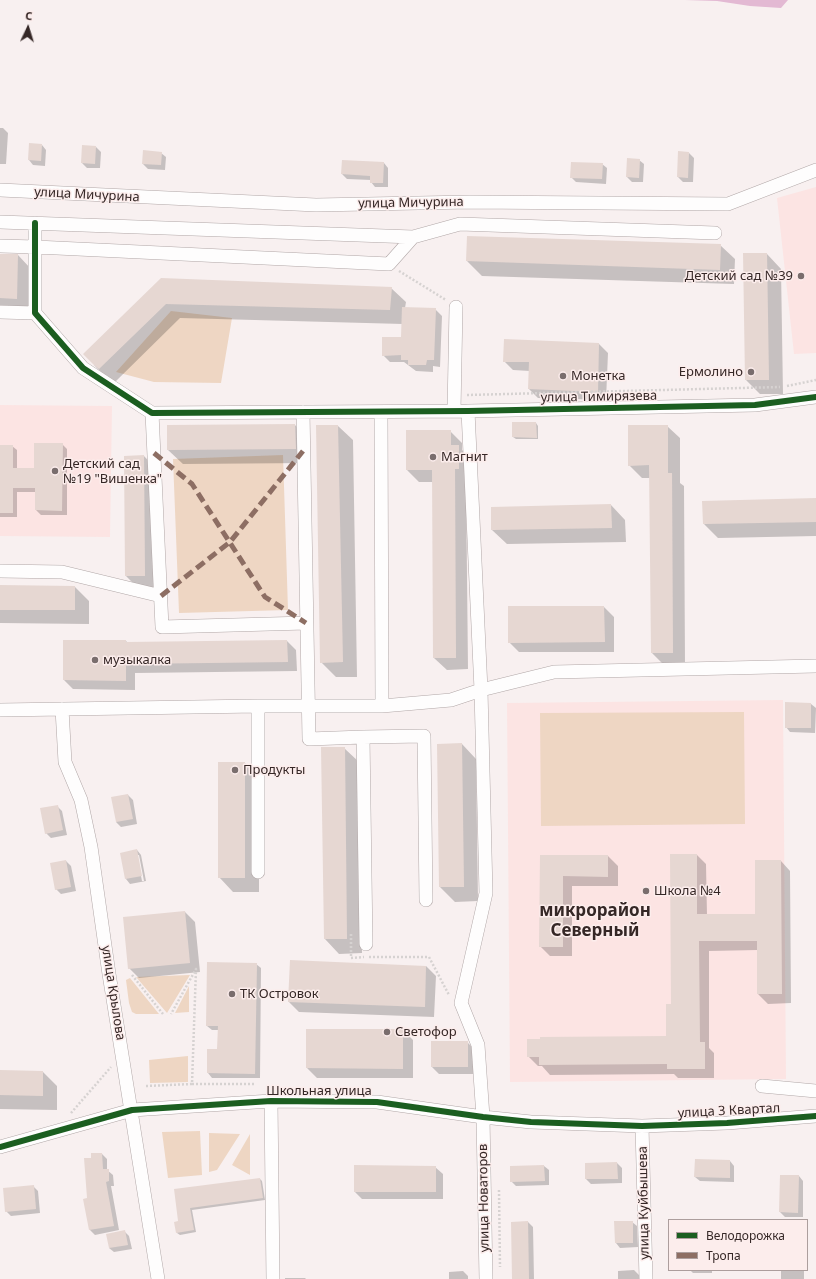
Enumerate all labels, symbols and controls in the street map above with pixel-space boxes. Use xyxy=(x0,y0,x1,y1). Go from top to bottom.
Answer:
north arrow xyxy=(8,8,48,48)
text: С xyxy=(25,8,33,23)
street label: улица Мичурина xyxy=(34,184,140,206)
street label: улица Мичурина xyxy=(358,194,464,212)
place label: Детский сад №39 xyxy=(685,268,793,284)
marker: Детский сад №39 xyxy=(796,271,806,281)
place label: Ермолино xyxy=(679,364,743,380)
marker: Ермолино xyxy=(746,367,756,377)
place label: Монетка xyxy=(571,368,625,384)
marker: Монетка xyxy=(558,371,568,381)
street label: улица Тимирязева xyxy=(541,388,657,406)
place label: Магнит xyxy=(441,449,488,465)
marker: Магнит xyxy=(428,452,438,462)
place label: Детский сад №19 "Вишенка" xyxy=(63,456,162,487)
marker: Детский сад №19 "Вишенка" xyxy=(50,466,60,476)
place label: музыкалка xyxy=(103,652,171,668)
marker: музыкалка xyxy=(90,655,100,665)
place label: Продукты xyxy=(243,762,305,778)
marker: Продукты xyxy=(230,765,240,775)
place label: Школа №4 xyxy=(654,883,721,899)
marker: Школа №4 xyxy=(641,886,651,896)
district label: микрорайон Северный xyxy=(539,901,651,941)
street label: улица Крылова xyxy=(98,944,128,1042)
place label: ТК Островок xyxy=(240,986,319,1002)
marker: ТК Островок xyxy=(227,989,237,999)
place label: Светофор xyxy=(395,1024,457,1040)
marker: Светофор xyxy=(382,1027,392,1037)
street label: Школьная улица xyxy=(266,1083,372,1099)
street label: улица 3 Квартал xyxy=(677,1101,781,1121)
street label: улица Новаторов xyxy=(475,1144,493,1252)
street label: улица Куйбышева xyxy=(635,1146,653,1260)
legend xyxy=(668,1219,808,1271)
text: Велодорожка xyxy=(706,1227,785,1244)
text: Тропа xyxy=(706,1247,741,1264)

